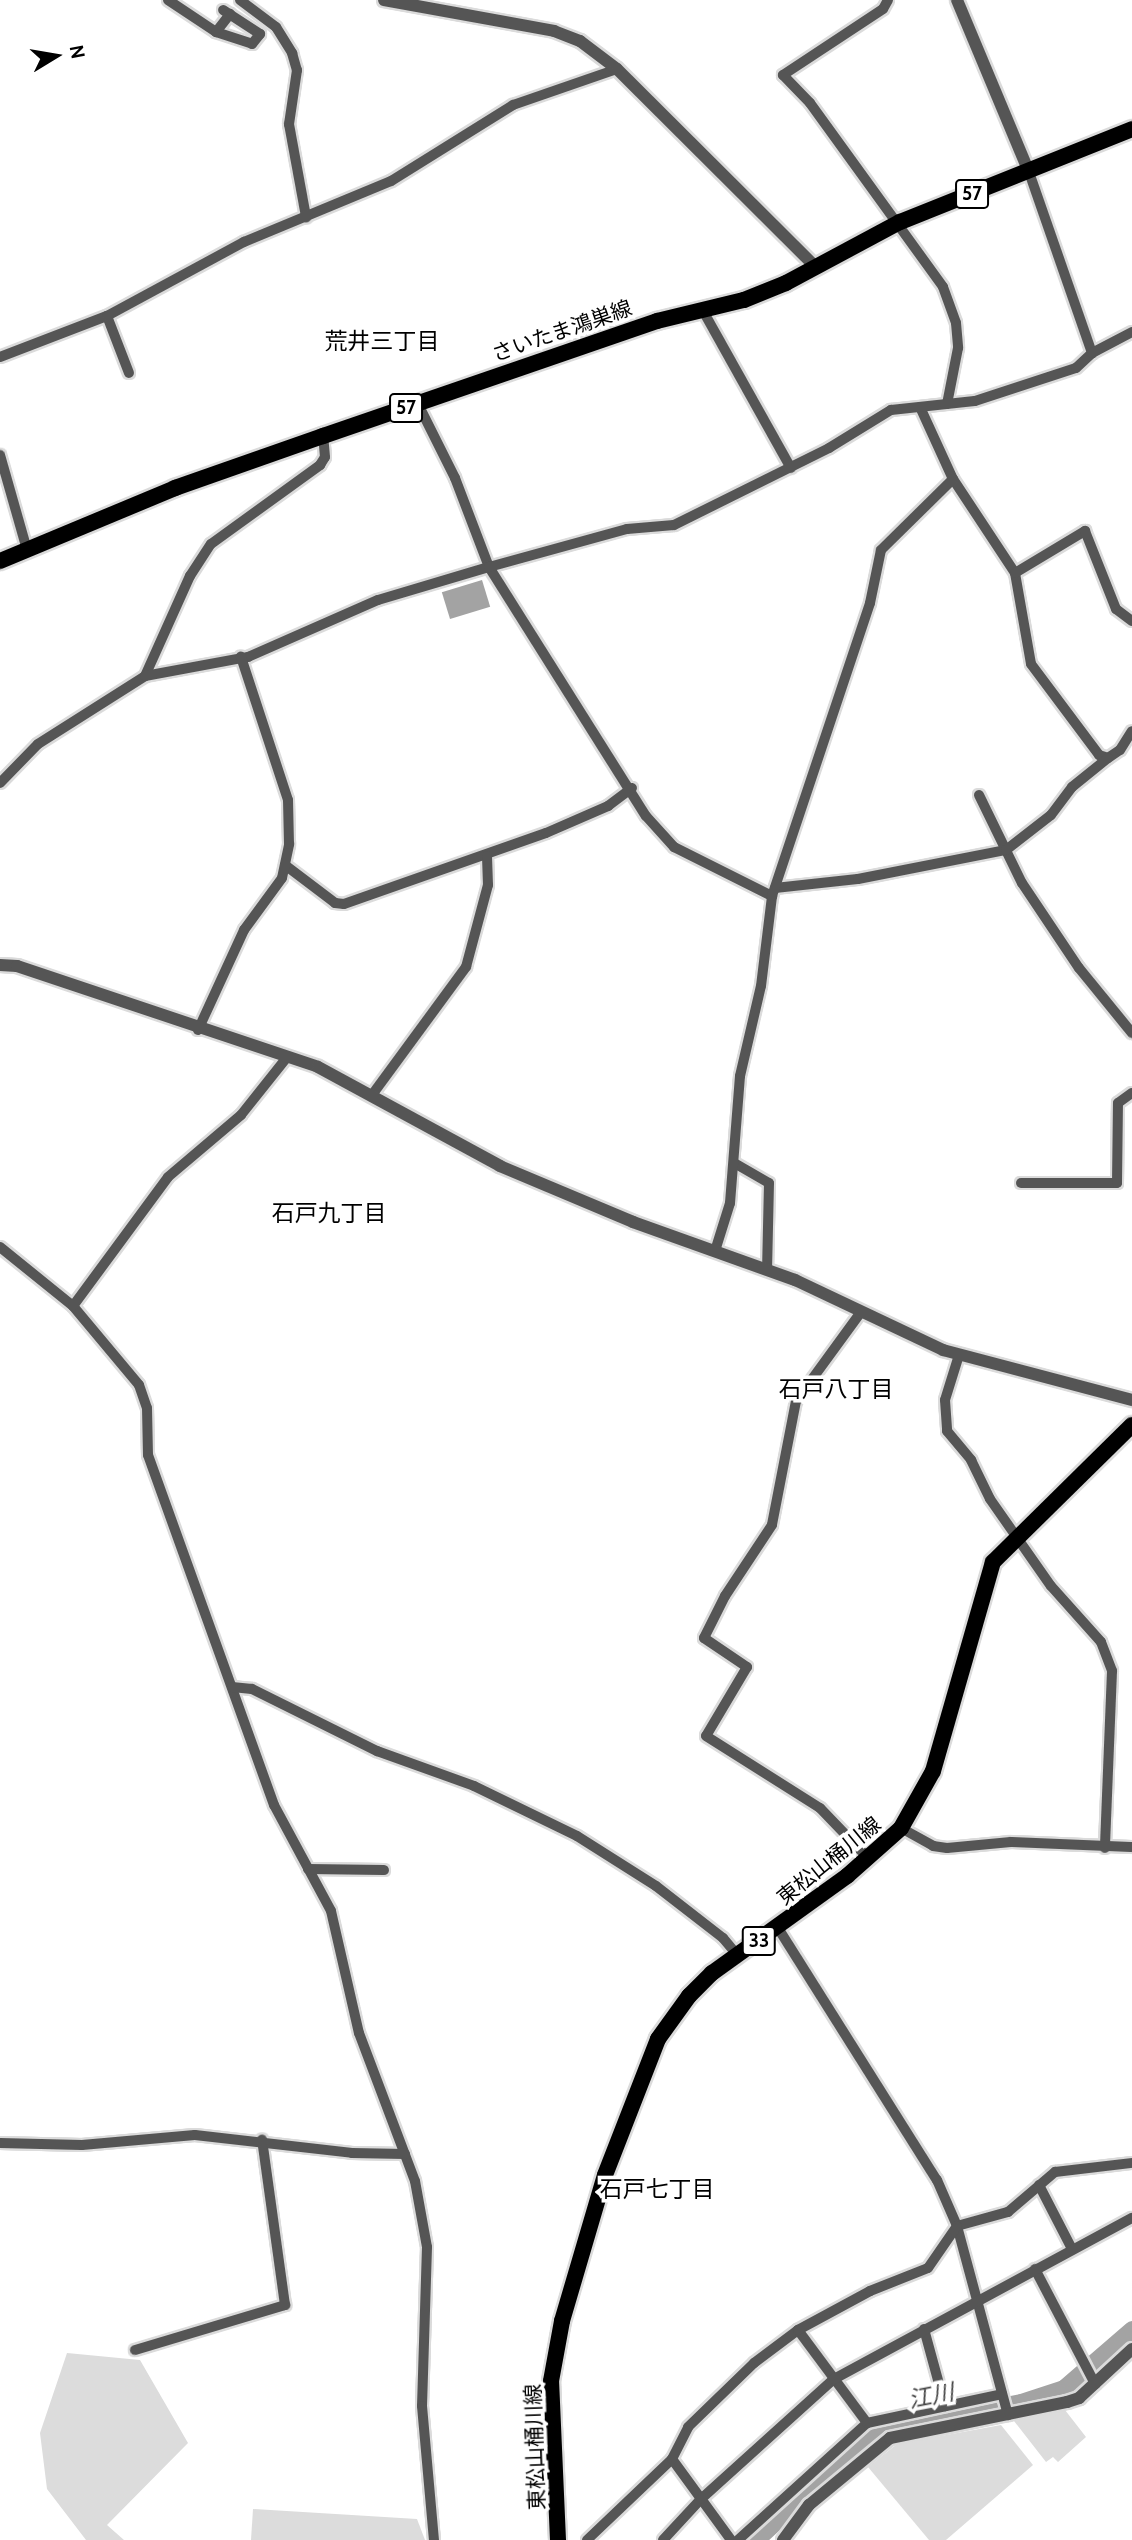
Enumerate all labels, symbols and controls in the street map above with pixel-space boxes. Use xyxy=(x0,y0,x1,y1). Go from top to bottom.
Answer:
north arrow xyxy=(21,21,91,91)
text: N xyxy=(65,43,90,61)
road number: 57 xyxy=(954,178,990,210)
street label: さいたま鴻巣線 xyxy=(488,295,636,367)
district label: 荒井三丁目 xyxy=(325,327,439,355)
road number: 57 xyxy=(388,392,424,424)
district label: 石戸九丁目 xyxy=(272,1199,386,1227)
district label: 石戸八丁目 xyxy=(779,1375,893,1403)
street label: 東松山桶川線 xyxy=(772,1812,886,1910)
road number: 33 xyxy=(742,1926,776,1956)
district label: 石戸七丁目 xyxy=(600,2175,714,2203)
water label: 江川 xyxy=(906,2378,956,2414)
street label: 東松山桶川線 xyxy=(520,2384,550,2510)

